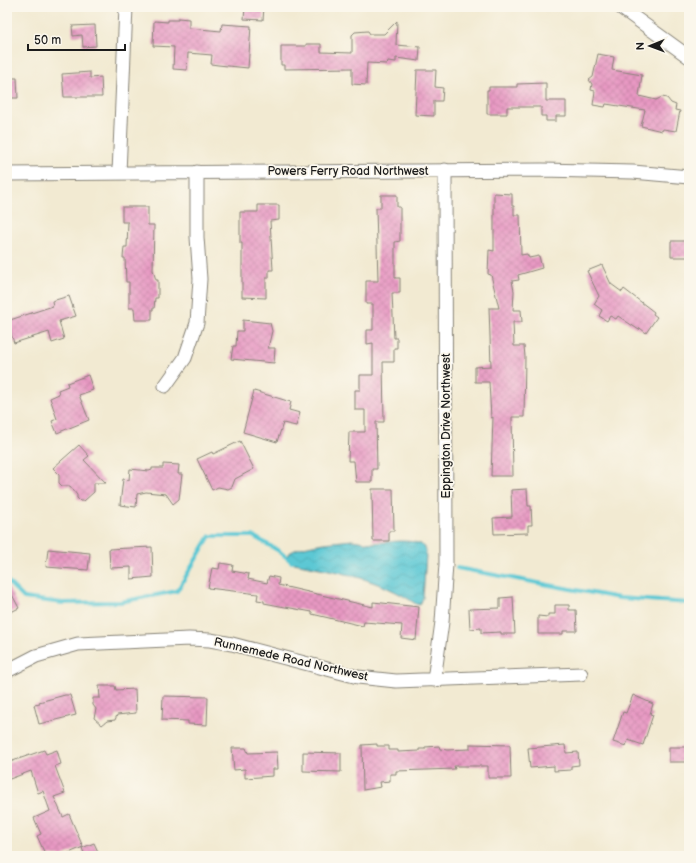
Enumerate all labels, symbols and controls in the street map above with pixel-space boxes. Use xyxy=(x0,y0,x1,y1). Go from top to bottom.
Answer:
scale bar xyxy=(28,26,125,52)
north arrow xyxy=(630,26,670,66)
text: 50 m xyxy=(34,33,61,48)
text: N xyxy=(634,42,647,50)
street label: Powers Ferry Road Northwest xyxy=(268,164,429,179)
street label: Eppington Drive Northwest xyxy=(439,353,454,499)
street label: Runnemede Road Northwest xyxy=(212,634,370,685)

